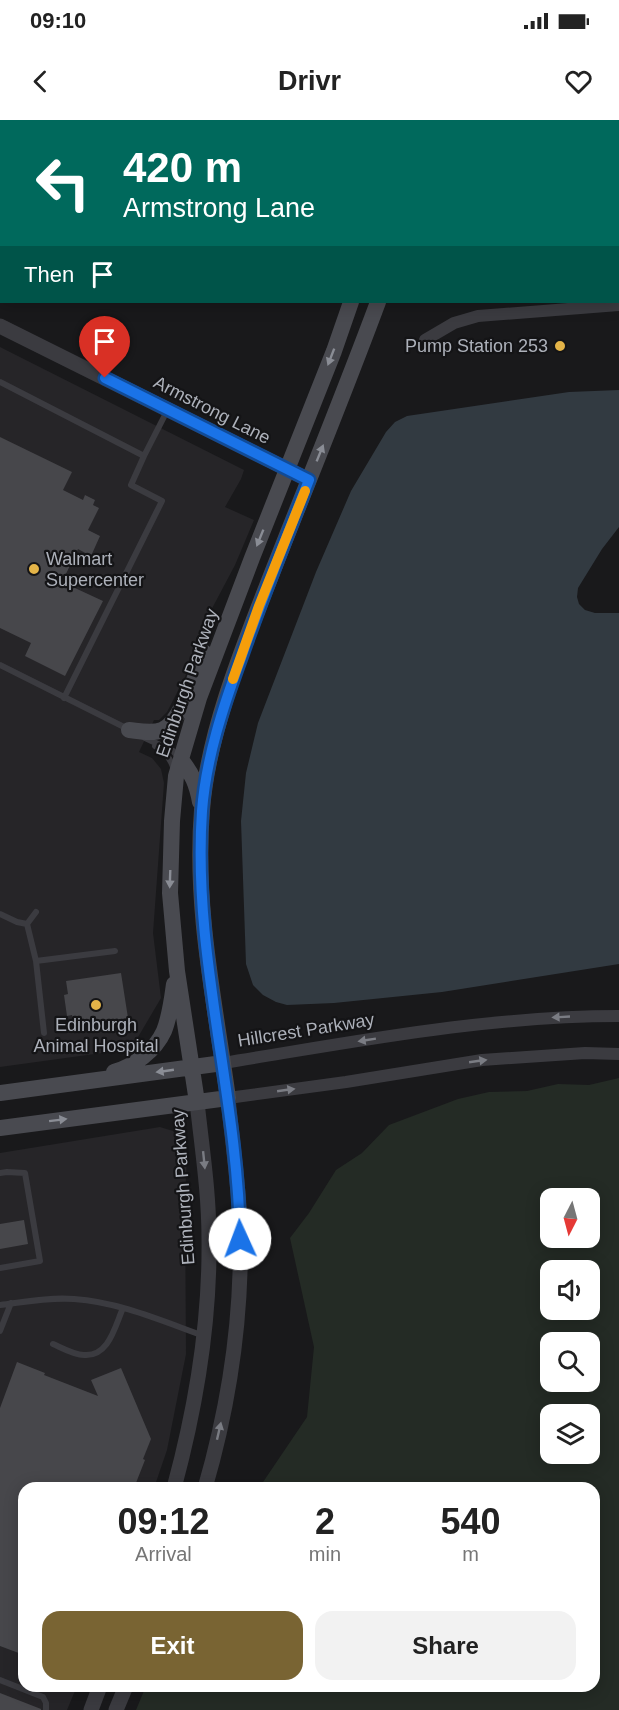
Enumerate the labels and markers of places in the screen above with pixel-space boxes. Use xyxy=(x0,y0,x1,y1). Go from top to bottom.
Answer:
pin xyxy=(79,316,130,378)
place label: Pump Station 253 xyxy=(405,336,548,356)
marker: Pump Station 253 xyxy=(553,339,567,353)
place label: Walmart Supercenter xyxy=(46,549,144,590)
marker: Walmart Supercenter xyxy=(27,562,41,576)
marker: Edinburgh Animal Hospital xyxy=(89,998,103,1012)
place label: Edinburgh Animal Hospital xyxy=(33,1015,159,1056)

